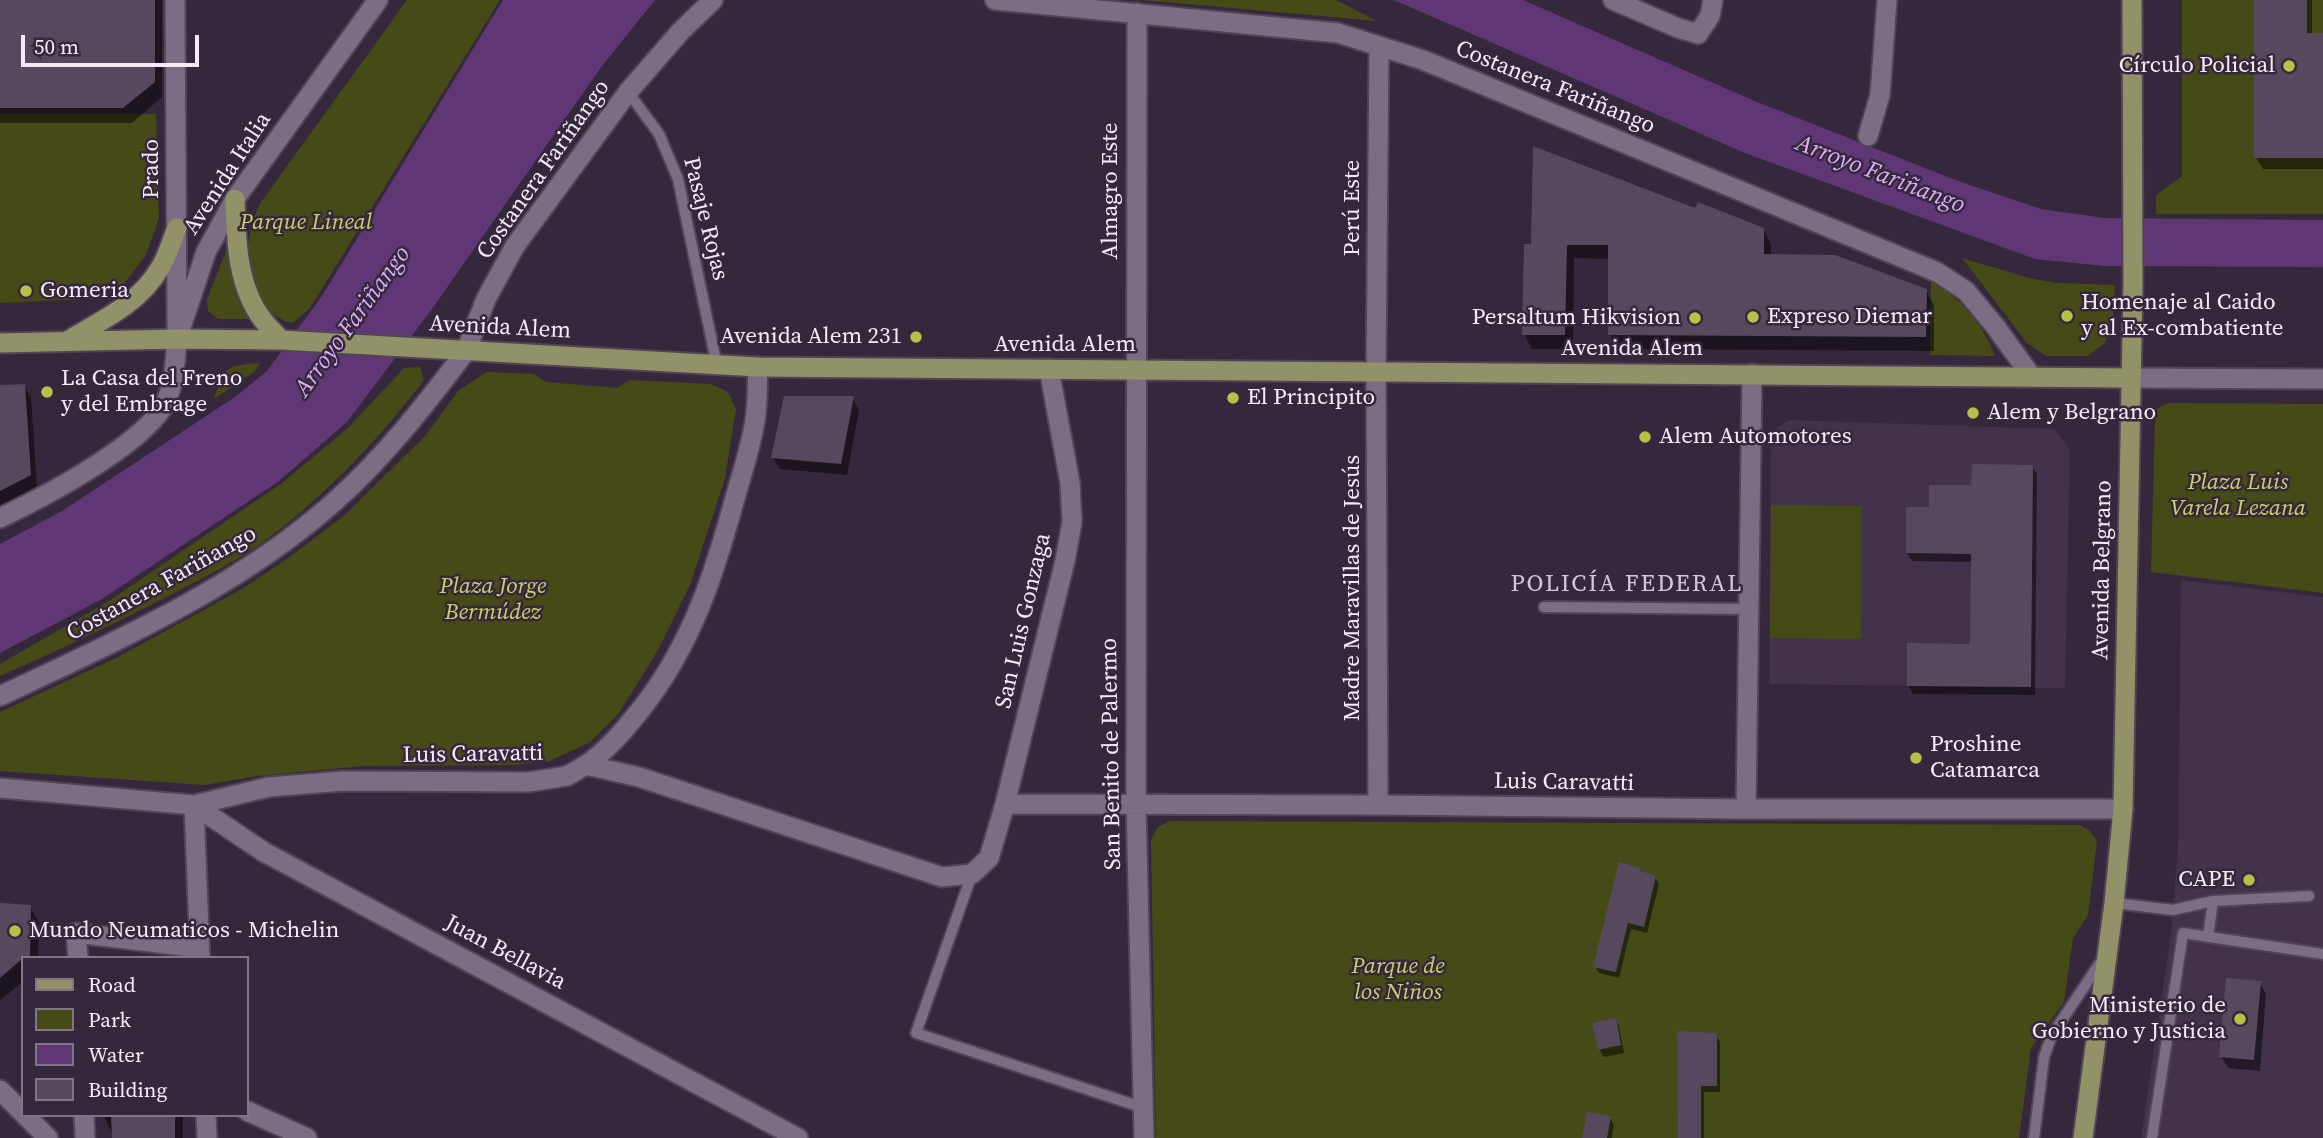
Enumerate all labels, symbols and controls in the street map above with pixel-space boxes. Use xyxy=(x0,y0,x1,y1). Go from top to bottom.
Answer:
scale bar xyxy=(24,21,203,65)
text: 50 m xyxy=(34,32,79,61)
street label: Costanera Fariñango xyxy=(1451,35,1659,141)
place label: Círculo Policial xyxy=(2119,52,2275,80)
marker: Círculo Policial xyxy=(2281,58,2297,74)
street label: Costanera Fariñango xyxy=(472,75,616,265)
street label: Avenida Italia xyxy=(178,108,278,240)
street label: Almagro Este xyxy=(1097,123,1125,259)
water label: Arroyo Fariñango xyxy=(1791,130,1969,220)
street label: Prado xyxy=(138,139,166,199)
street label: Pasaje Rojas xyxy=(676,155,734,283)
street label: Perú Este xyxy=(1339,160,1367,256)
park label: Parque Lineal xyxy=(240,209,372,237)
water label: Arroyo Fariñango xyxy=(289,241,417,403)
place label: Gomeria xyxy=(40,277,129,305)
marker: Gomeria xyxy=(18,283,34,299)
place label: Homenaje al Caido y al Ex-combatiente xyxy=(2081,289,2284,343)
place label: Expreso Diemar xyxy=(1767,303,1932,331)
place label: Persaltum Hikvision xyxy=(1472,304,1681,332)
marker: Homenaje al Caido y al Ex-combatiente xyxy=(2059,308,2075,324)
marker: Expreso Diemar xyxy=(1745,309,1761,325)
marker: Persaltum Hikvision xyxy=(1687,310,1703,326)
street label: Avenida Alem xyxy=(428,311,572,345)
place label: Avenida Alem 231 xyxy=(720,323,902,351)
marker: Avenida Alem 231 xyxy=(908,329,924,345)
street label: Avenida Alem xyxy=(994,331,1136,359)
street label: Avenida Alem xyxy=(1561,335,1703,363)
place label: La Casa del Freno y del Embrage xyxy=(61,365,242,419)
marker: La Casa del Freno y del Embrage xyxy=(39,384,55,400)
place label: El Principito xyxy=(1247,384,1375,412)
marker: El Principito xyxy=(1225,390,1241,406)
place label: Alem y Belgrano xyxy=(1987,399,2156,427)
marker: Alem y Belgrano xyxy=(1965,405,1981,421)
place label: Alem Automotores xyxy=(1659,423,1852,451)
marker: Alem Automotores xyxy=(1637,429,1653,445)
street label: Madre Maravillas de Jesús xyxy=(1339,455,1367,721)
park label: Plaza Luis Varela Lezana xyxy=(2170,469,2306,523)
street label: Avenida Belgrano xyxy=(2088,480,2118,660)
street label: Costanera Fariñango xyxy=(62,520,262,648)
street label: San Luis Gonzaga xyxy=(990,531,1058,711)
district label: POLICÍA FEDERAL xyxy=(1512,571,1742,599)
park label: Plaza Jorge Bermúdez xyxy=(440,573,546,627)
street label: San Benito de Palermo xyxy=(1096,638,1128,870)
place label: Proshine Catamarca xyxy=(1930,731,2040,785)
street label: Luis Caravatti xyxy=(402,740,544,770)
marker: Proshine Catamarca xyxy=(1908,750,1924,766)
street label: Luis Caravatti xyxy=(1493,768,1635,798)
place label: CAPE xyxy=(2178,866,2235,894)
marker: CAPE xyxy=(2241,872,2257,888)
street label: Juan Bellavia xyxy=(440,910,570,996)
place label: Mundo Neumaticos - Michelin xyxy=(29,917,339,945)
marker: Mundo Neumaticos - Michelin xyxy=(7,923,23,939)
park label: Parque de los Niños xyxy=(1351,953,1445,1007)
legend xyxy=(21,956,248,1117)
text: Road xyxy=(88,970,136,999)
place label: Ministerio de Gobierno y Justicia xyxy=(2032,992,2226,1046)
text: Park xyxy=(88,1005,131,1034)
marker: Ministerio de Gobierno y Justicia xyxy=(2232,1011,2248,1027)
text: Water xyxy=(88,1040,144,1069)
text: Building xyxy=(88,1075,167,1104)

